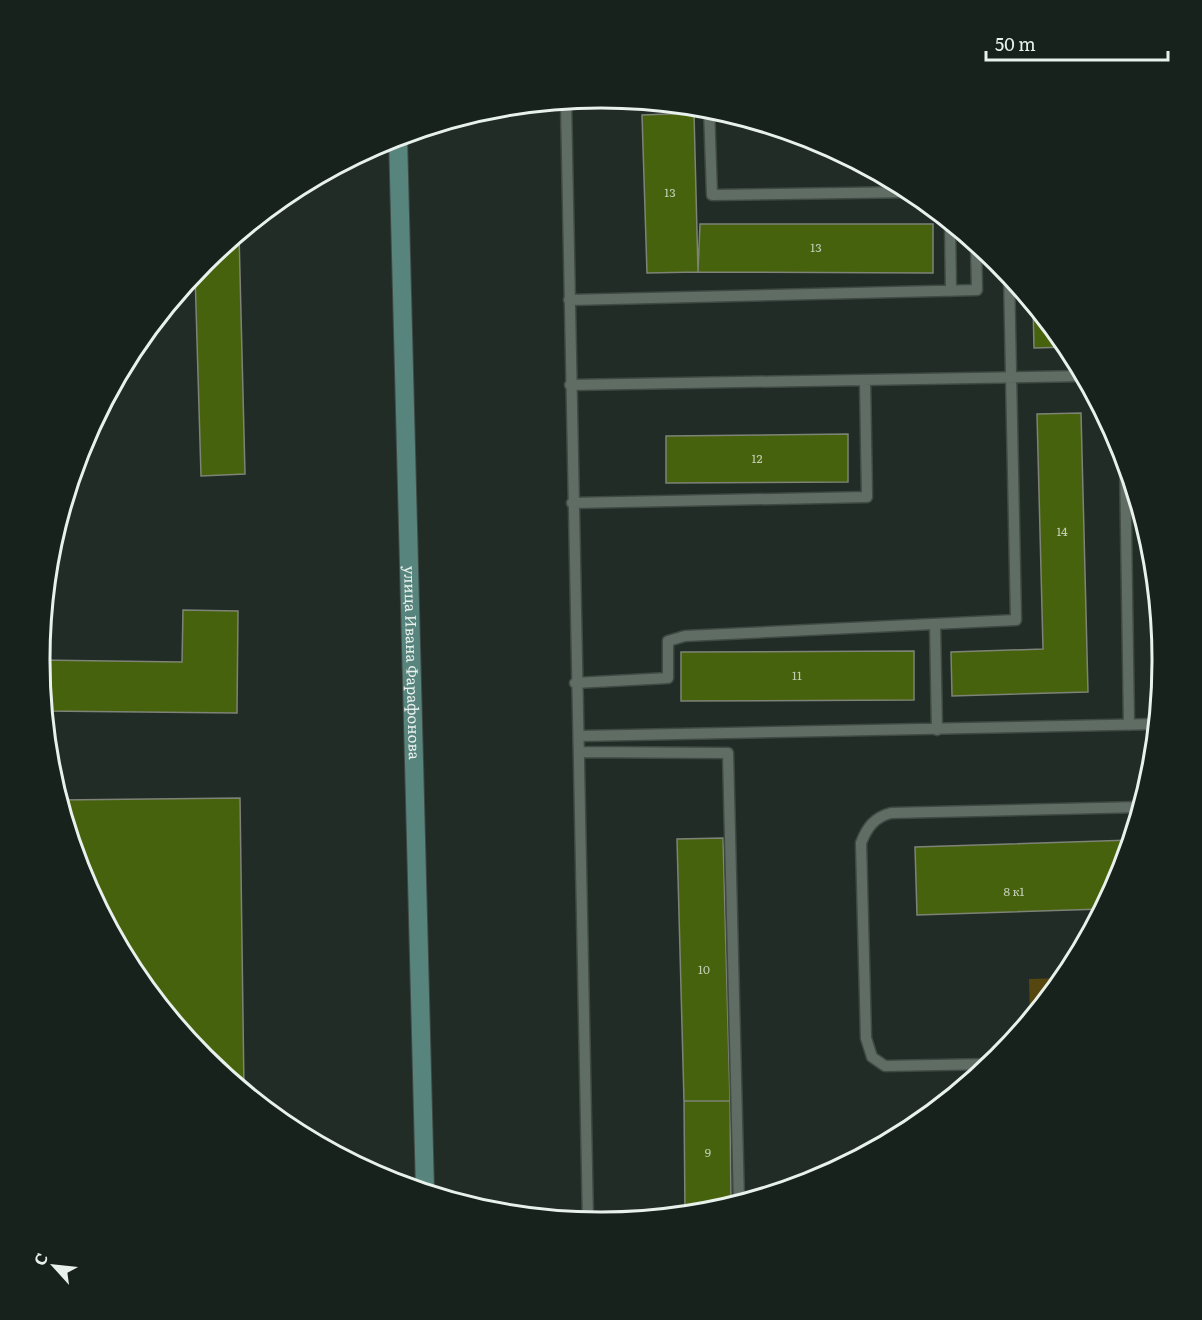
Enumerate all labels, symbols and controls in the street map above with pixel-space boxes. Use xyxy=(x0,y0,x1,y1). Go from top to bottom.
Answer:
scale bar xyxy=(986,24,1168,62)
text: 50 m xyxy=(995,30,1036,57)
house number: 13 xyxy=(664,183,676,201)
house number: 13 xyxy=(810,238,822,256)
house number: 12 xyxy=(752,449,762,467)
house number: 14 xyxy=(1056,522,1068,540)
street label: улица Ивана Фарафонова xyxy=(399,565,427,761)
house number: 11 xyxy=(792,666,802,684)
house number: 8 к1 xyxy=(1003,882,1025,900)
house number: 10 xyxy=(698,960,710,978)
house number: 9 xyxy=(705,1143,711,1161)
north arrow xyxy=(24,1236,84,1296)
text: С xyxy=(26,1248,53,1269)

